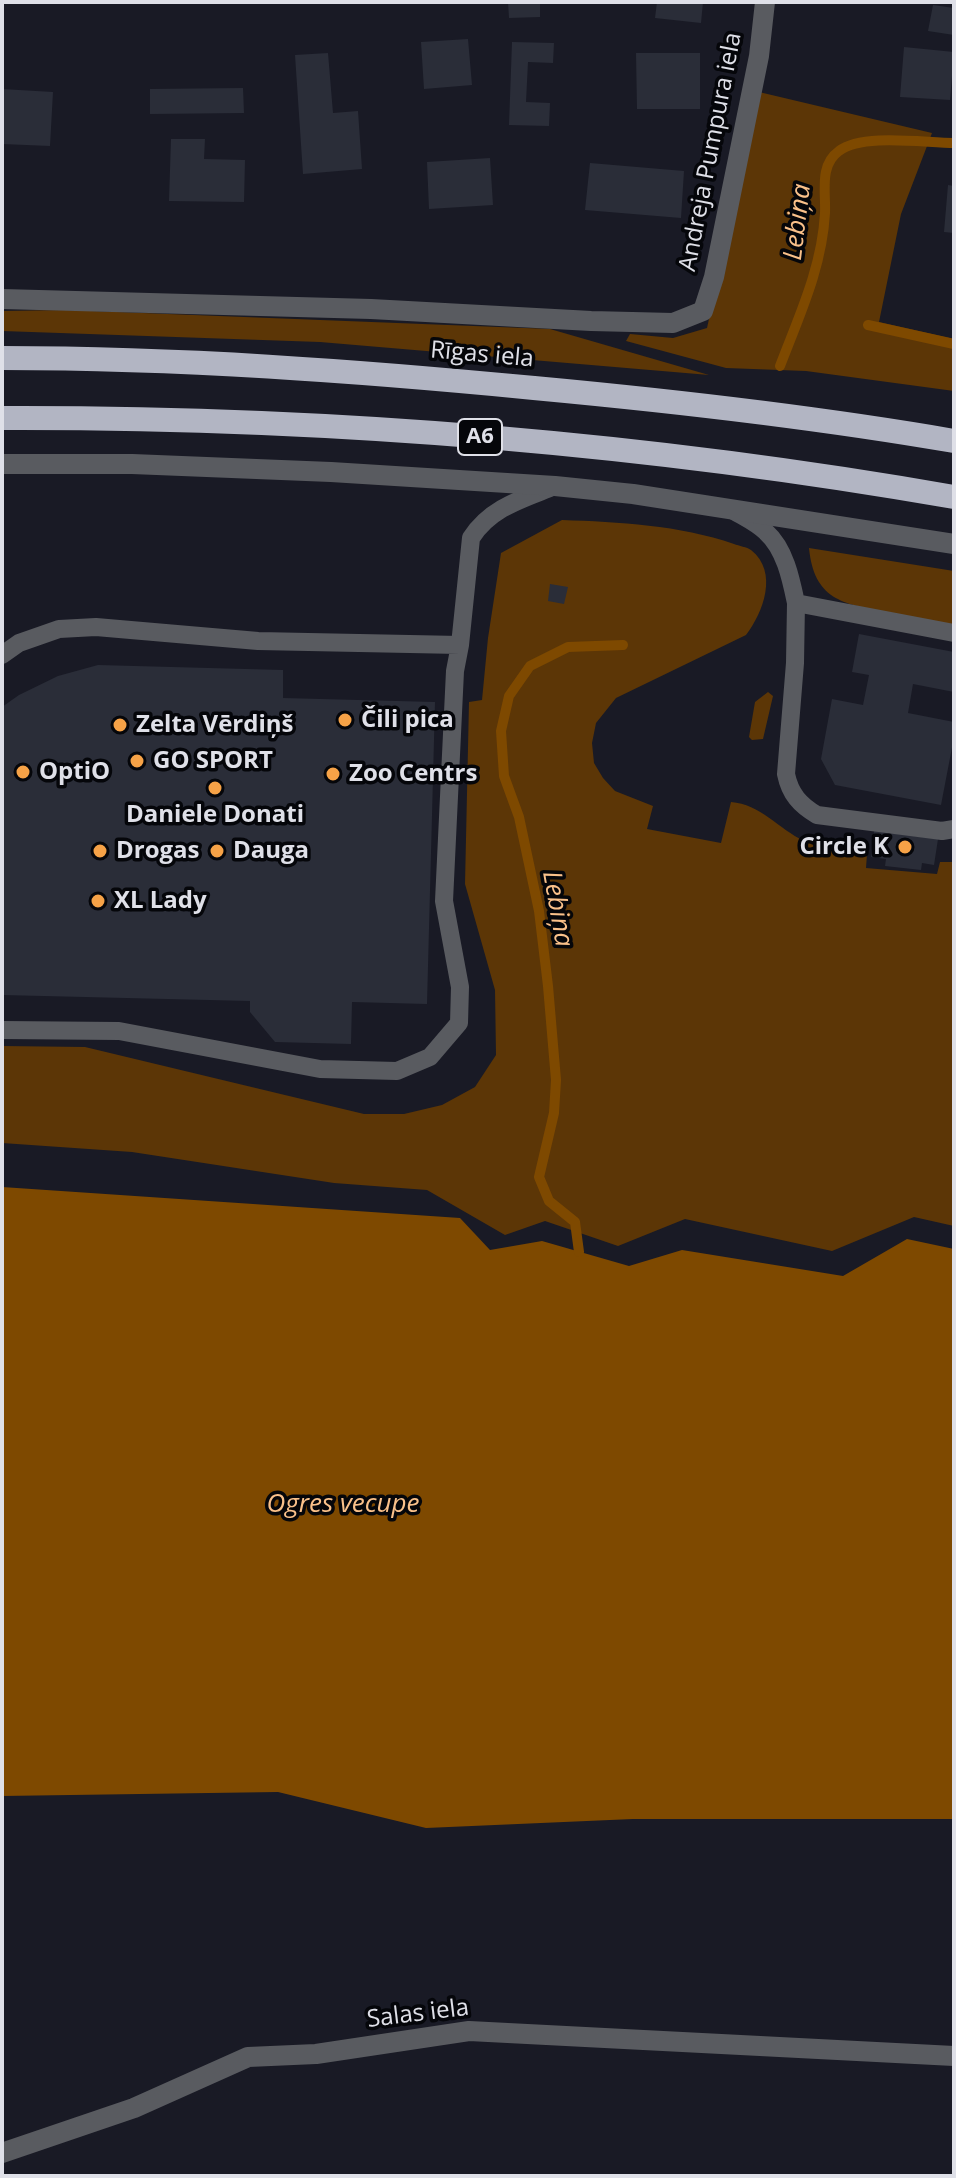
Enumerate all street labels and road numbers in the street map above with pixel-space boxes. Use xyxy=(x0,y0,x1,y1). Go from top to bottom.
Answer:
street label: Andreja Pumpura iela xyxy=(674,30,748,274)
street label: Rīgas iela xyxy=(429,336,535,374)
road number: A6 xyxy=(458,419,502,455)
street label: Salas iela xyxy=(365,1993,471,2035)

